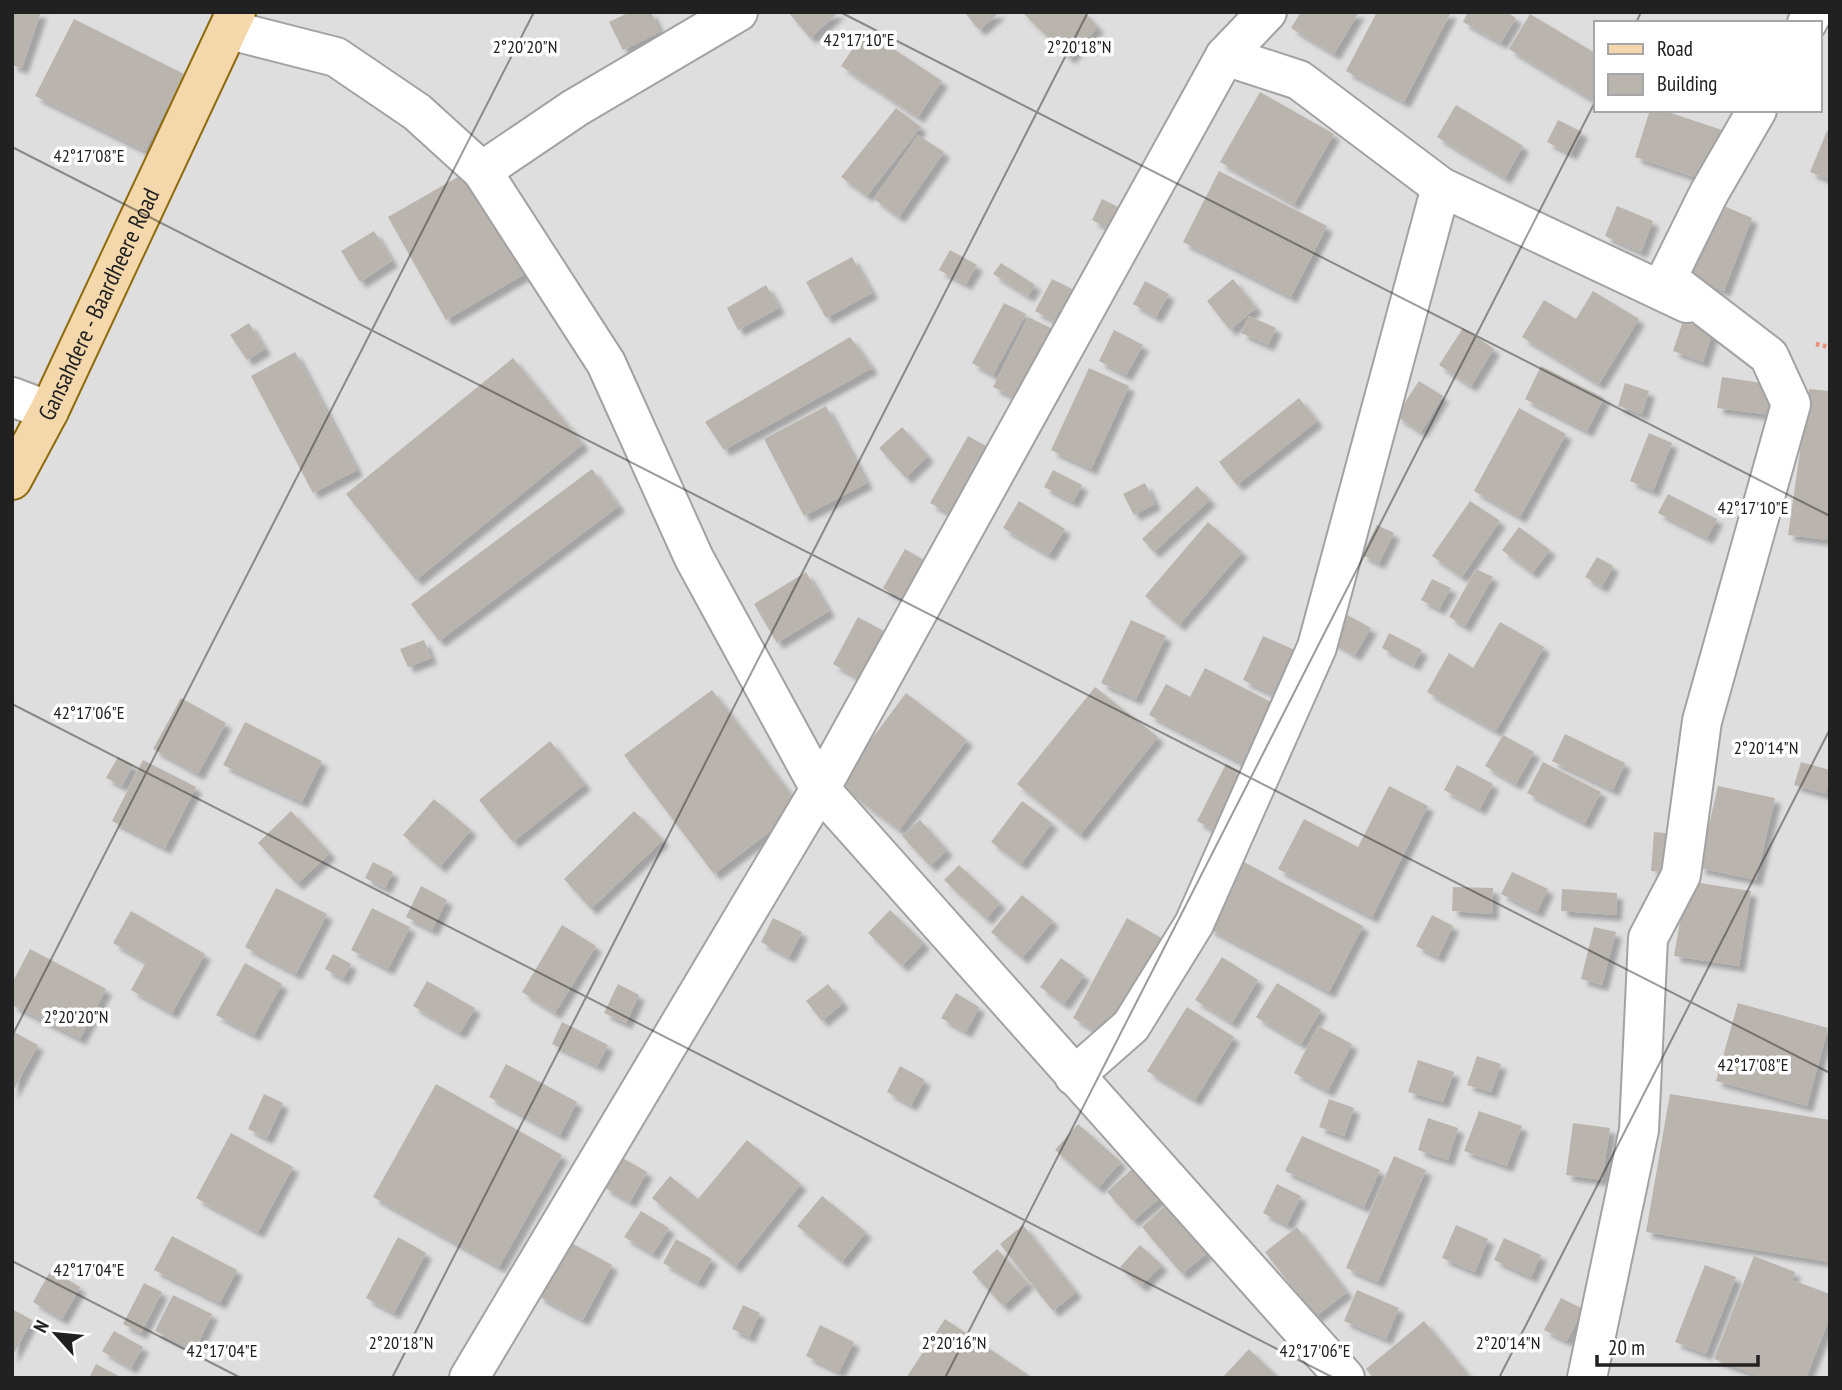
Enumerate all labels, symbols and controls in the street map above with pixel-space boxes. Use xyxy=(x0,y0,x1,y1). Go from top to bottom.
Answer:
legend xyxy=(1594,21,1821,112)
text: 42°17'10"E xyxy=(824,28,894,51)
text: 2°20'20"N xyxy=(493,35,557,58)
text: 2°20'18"N xyxy=(1047,35,1111,58)
text: Road xyxy=(1657,35,1693,62)
text: Building xyxy=(1657,70,1717,97)
text: 42°17'08"E xyxy=(54,144,124,167)
street label: Gansahdere - Baardheere Road xyxy=(31,183,166,426)
text: 42°17'10"E xyxy=(1718,496,1788,519)
text: 42°17'06"E xyxy=(54,701,124,724)
text: 2°20'14"N xyxy=(1734,736,1798,759)
text: 2°20'20"N xyxy=(44,1005,108,1028)
text: 42°17'08"E xyxy=(1718,1053,1788,1076)
text: 42°17'04"E xyxy=(54,1258,124,1281)
north arrow xyxy=(21,1299,91,1369)
text: N xyxy=(28,1316,54,1336)
scale bar xyxy=(1597,1324,1758,1368)
text: 2°20'18"N xyxy=(369,1331,433,1354)
text: 2°20'16"N xyxy=(922,1331,986,1354)
text: 2°20'14"N xyxy=(1476,1331,1540,1354)
text: 20 m xyxy=(1608,1334,1645,1361)
text: 42°17'04"E xyxy=(187,1339,257,1362)
text: 42°17'06"E xyxy=(1280,1339,1350,1362)

